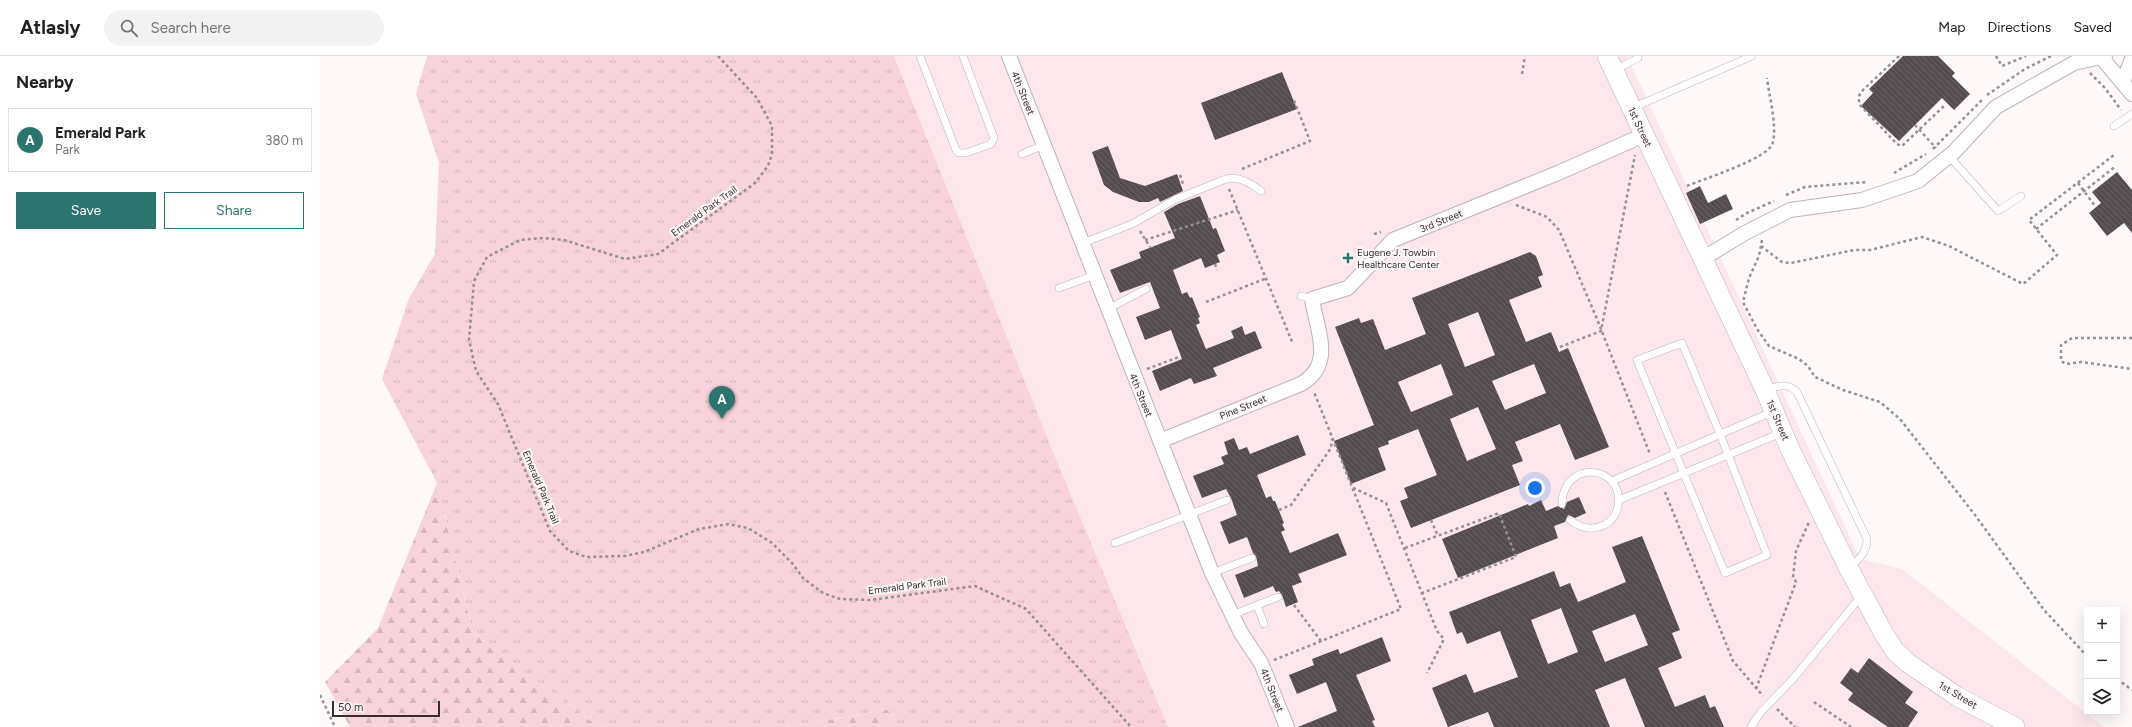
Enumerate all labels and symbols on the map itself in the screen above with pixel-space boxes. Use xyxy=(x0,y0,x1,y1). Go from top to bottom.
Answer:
street label: 4th Street xyxy=(1008,69,1038,117)
street label: 1st Street xyxy=(1625,105,1655,149)
street label: Emerald Park Trail xyxy=(668,183,740,239)
street label: 3rd Street xyxy=(1418,206,1465,235)
place label: Eugene J. Towbin Healthcare Center xyxy=(1357,246,1440,271)
marker: Eugene J. Towbin Healthcare Center xyxy=(1342,252,1354,264)
street label: 4th Street xyxy=(1126,371,1156,419)
pin: A xyxy=(709,386,735,419)
street label: Pine Street xyxy=(1218,392,1269,422)
street label: 1st Street xyxy=(1764,398,1792,443)
street label: Emerald Park Trail xyxy=(520,448,562,526)
your location xyxy=(1525,478,1545,498)
street label: Emerald Park Trail xyxy=(867,575,947,597)
street label: 4th Street xyxy=(1257,666,1287,714)
street label: 1st Street xyxy=(1936,678,1980,712)
scale bar xyxy=(332,699,440,718)

